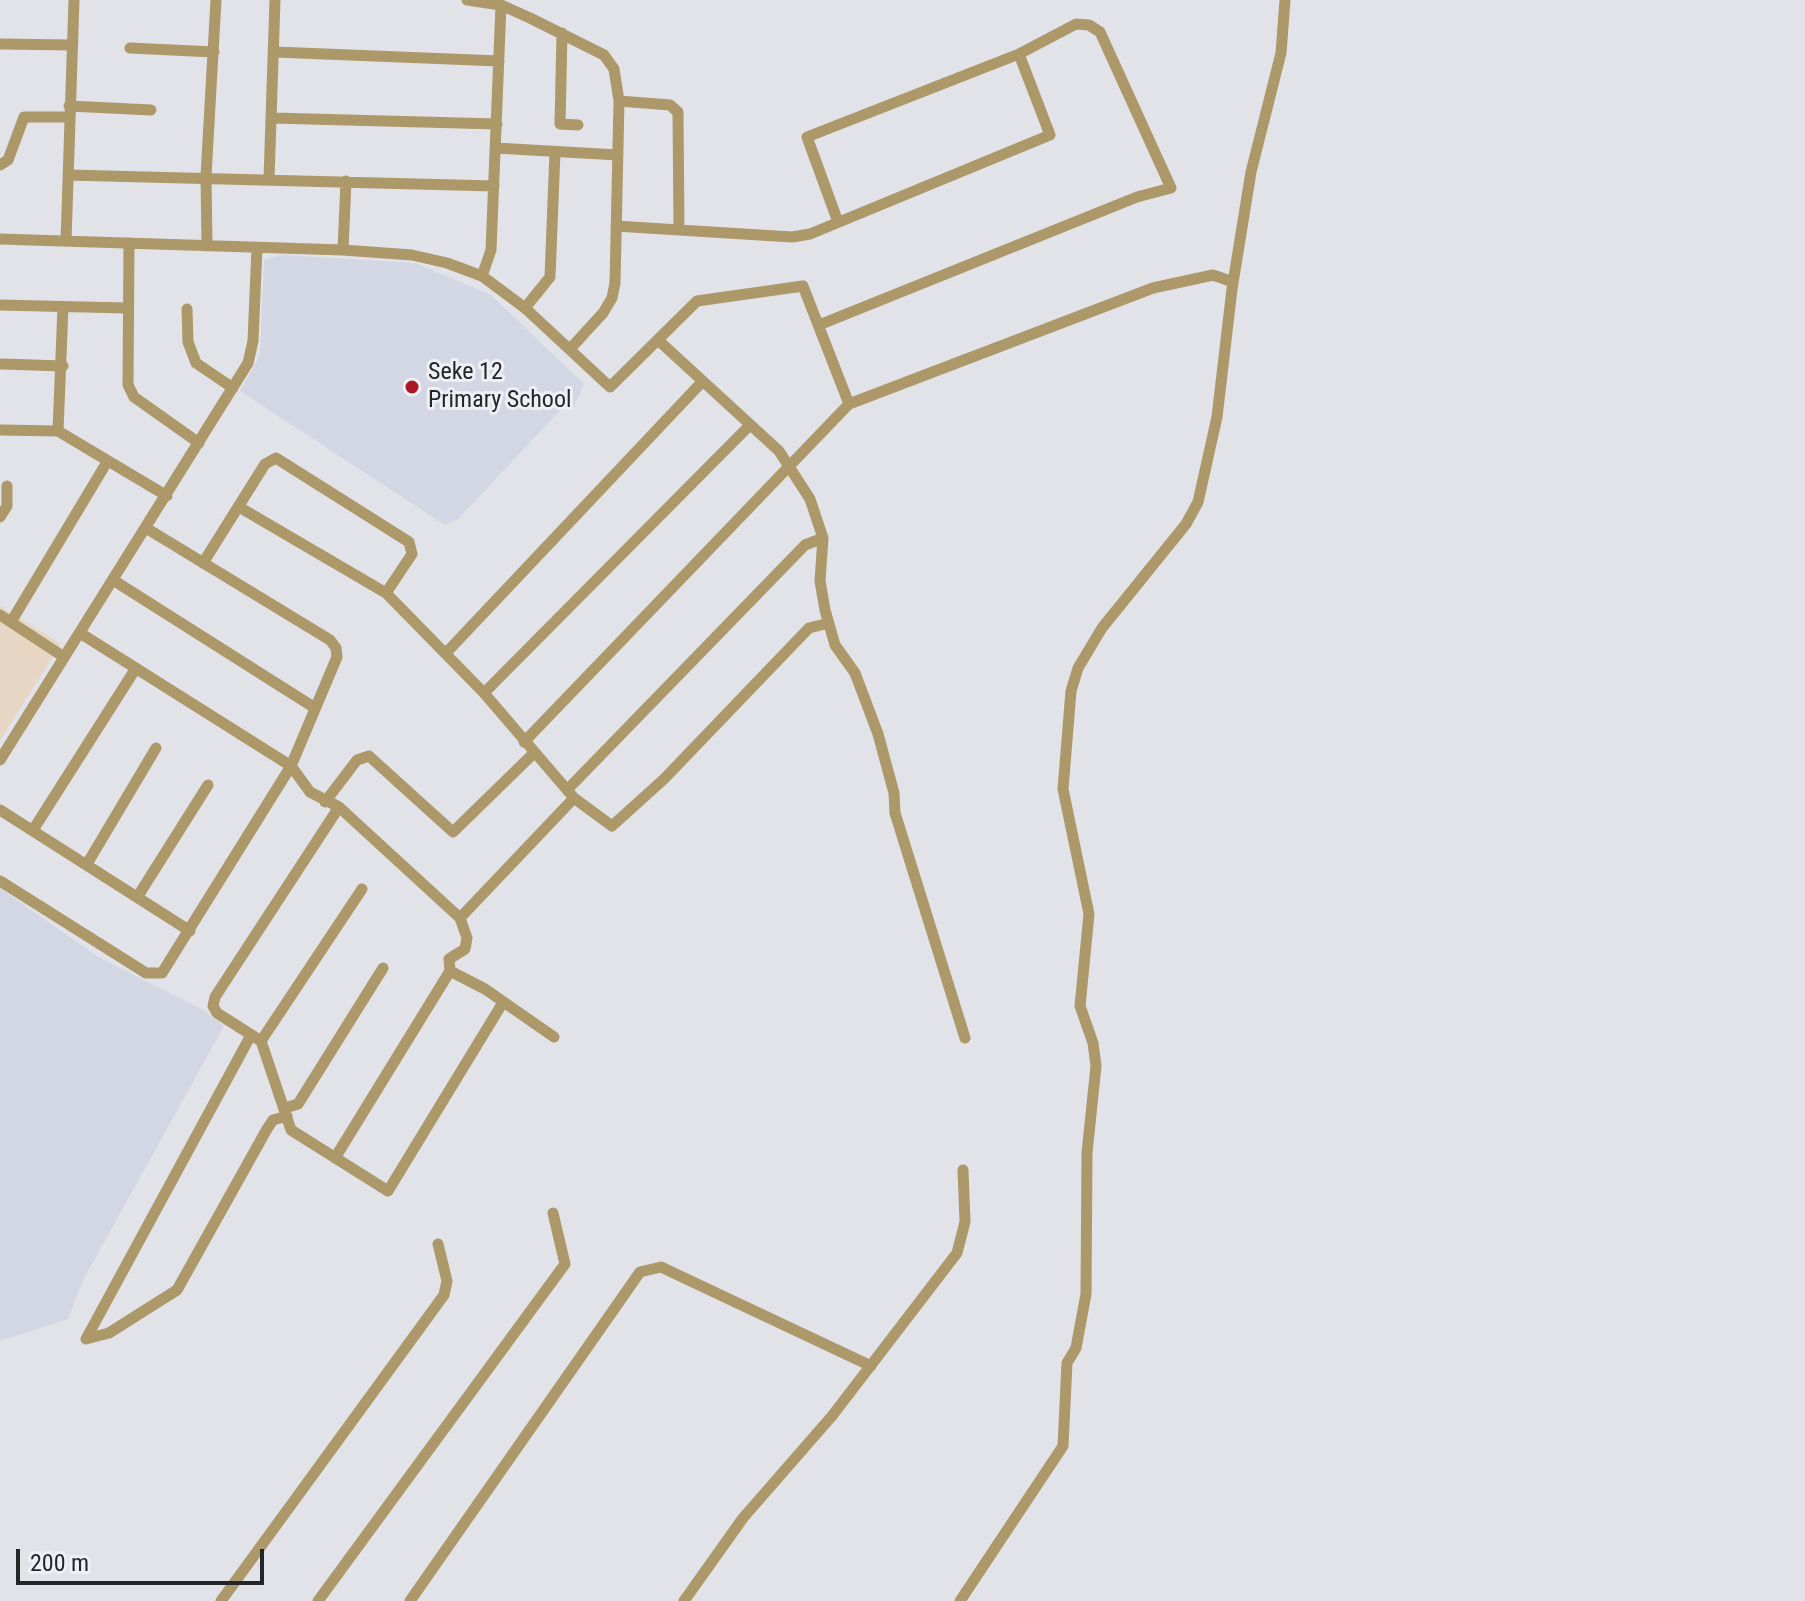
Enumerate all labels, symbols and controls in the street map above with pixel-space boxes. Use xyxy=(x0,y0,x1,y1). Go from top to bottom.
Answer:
place label: Seke 12 Primary School xyxy=(428,359,571,415)
marker: Seke 12 Primary School xyxy=(403,378,421,396)
scale bar xyxy=(20,1533,268,1583)
text: 200 m xyxy=(30,1549,89,1577)

